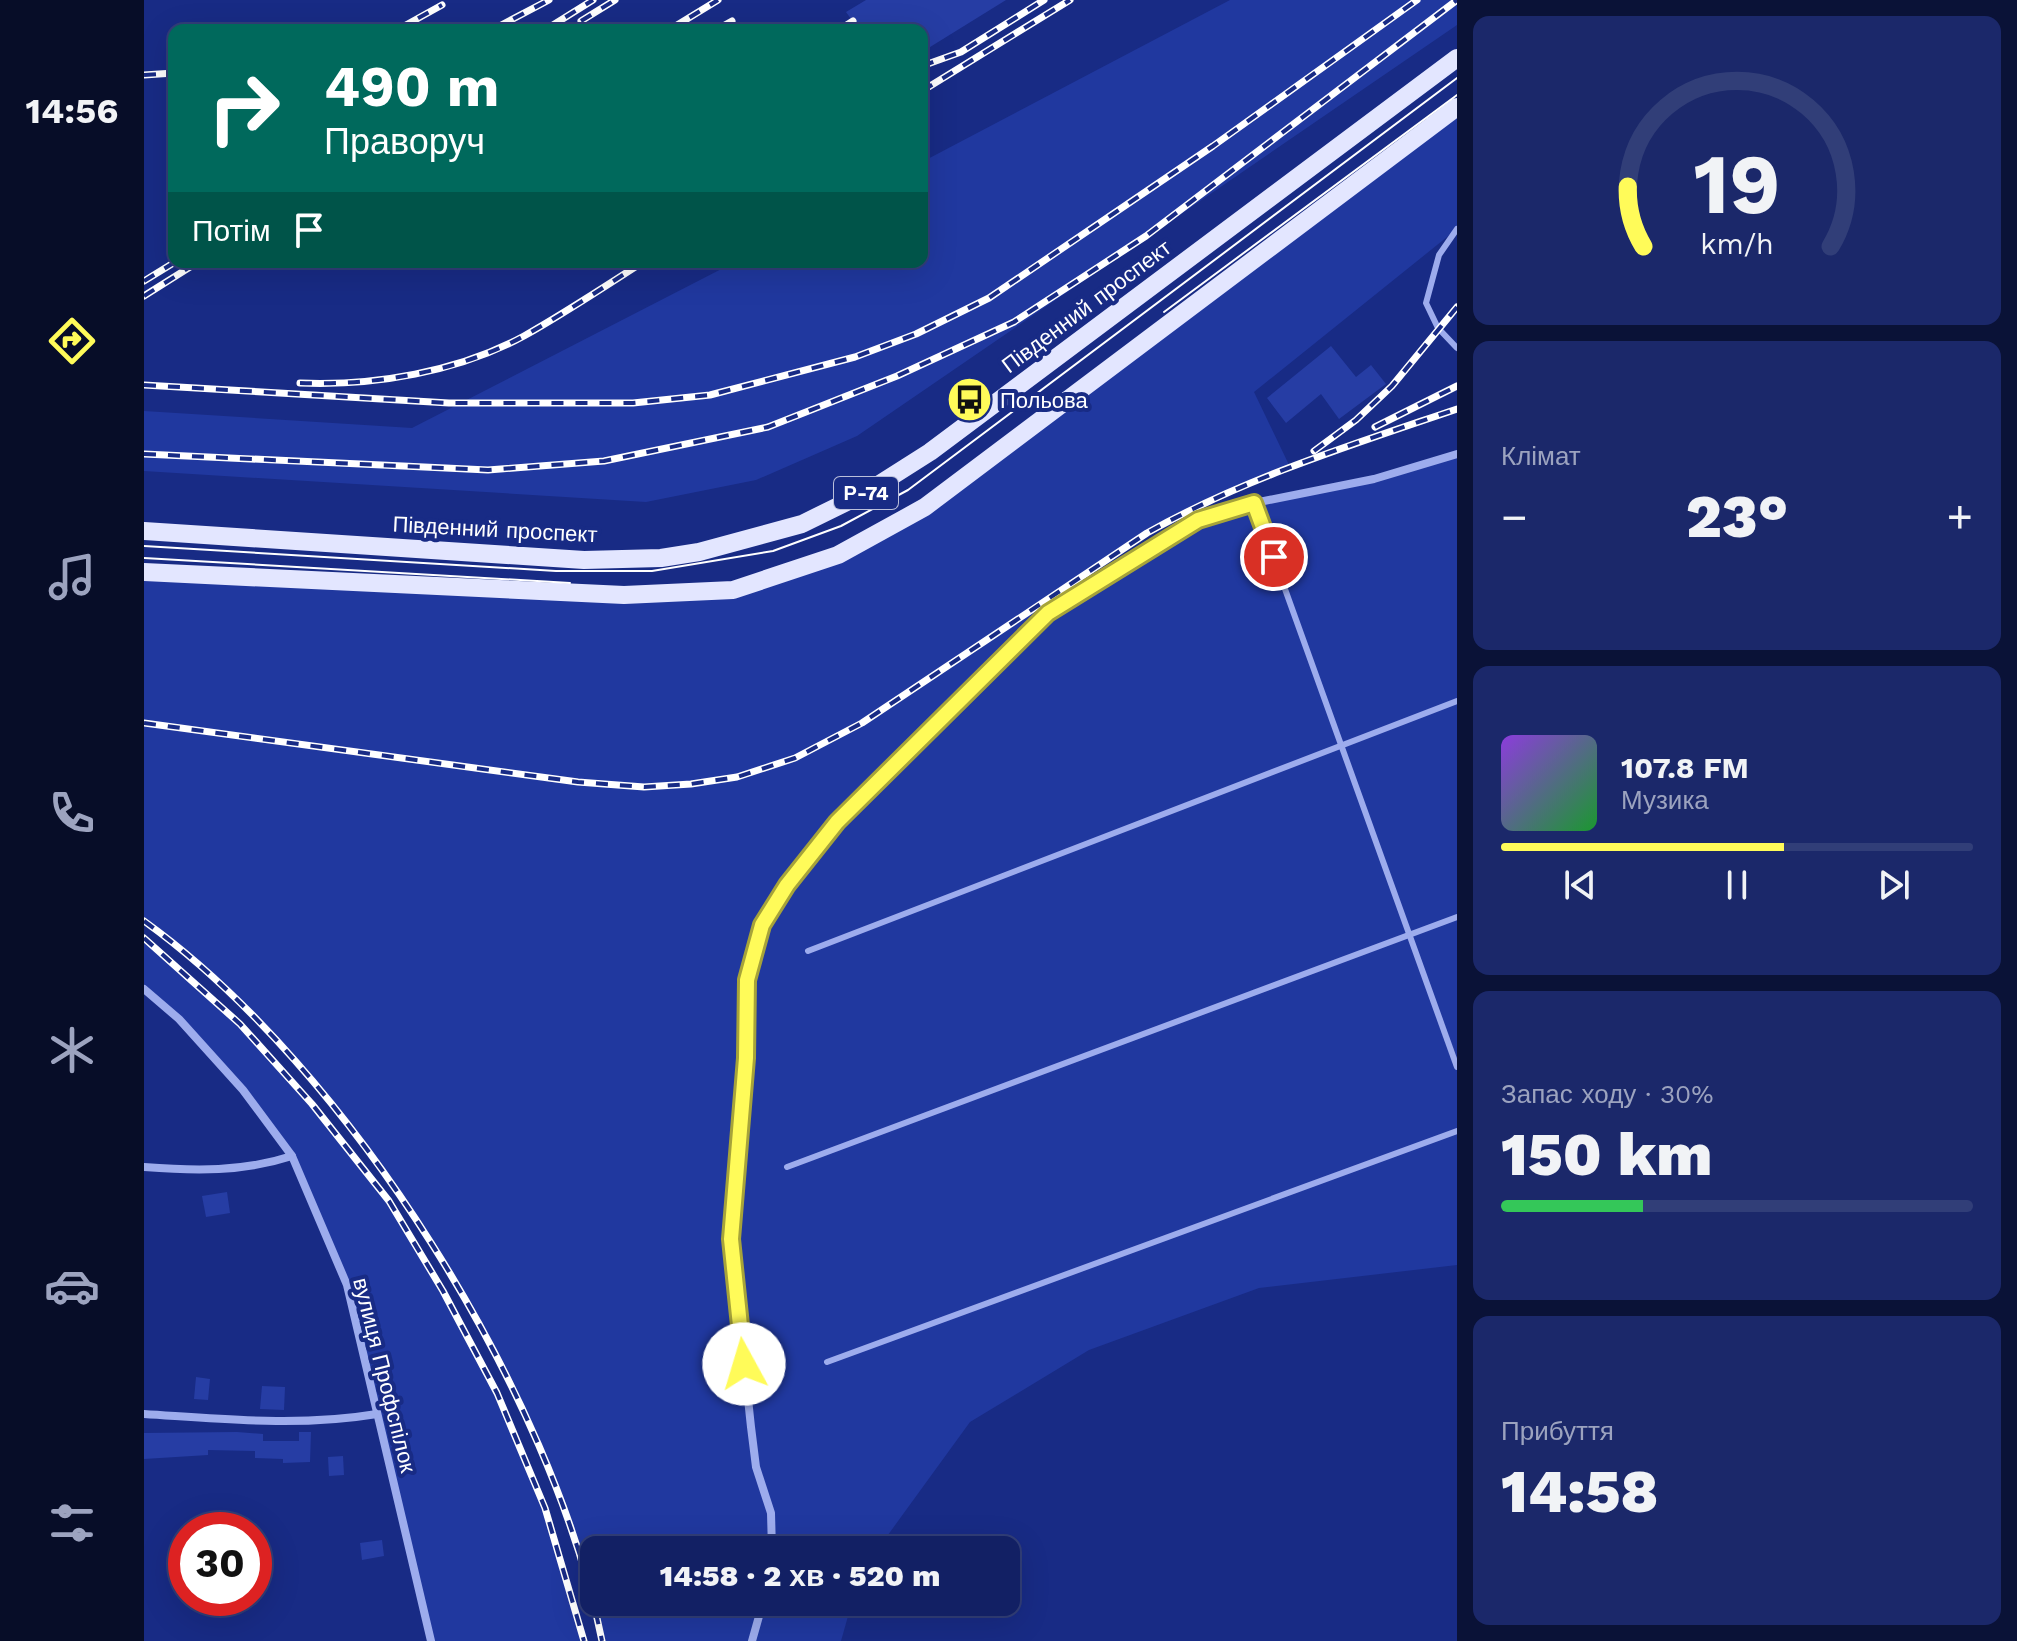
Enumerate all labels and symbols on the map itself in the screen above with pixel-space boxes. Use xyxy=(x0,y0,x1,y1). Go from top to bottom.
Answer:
street label: Південний проспект xyxy=(997,235,1176,378)
bus stop icon: Польова xyxy=(945,376,993,424)
place label: Польова xyxy=(1000,388,1089,413)
road number: Р-74 xyxy=(834,477,898,509)
street label: Південний проспект xyxy=(392,512,598,547)
pin xyxy=(1240,523,1308,591)
street label: вулиця Профспілок xyxy=(348,1275,421,1476)
position arrow xyxy=(702,1322,786,1406)
speed limit sign: 30 xyxy=(168,1512,272,1616)

